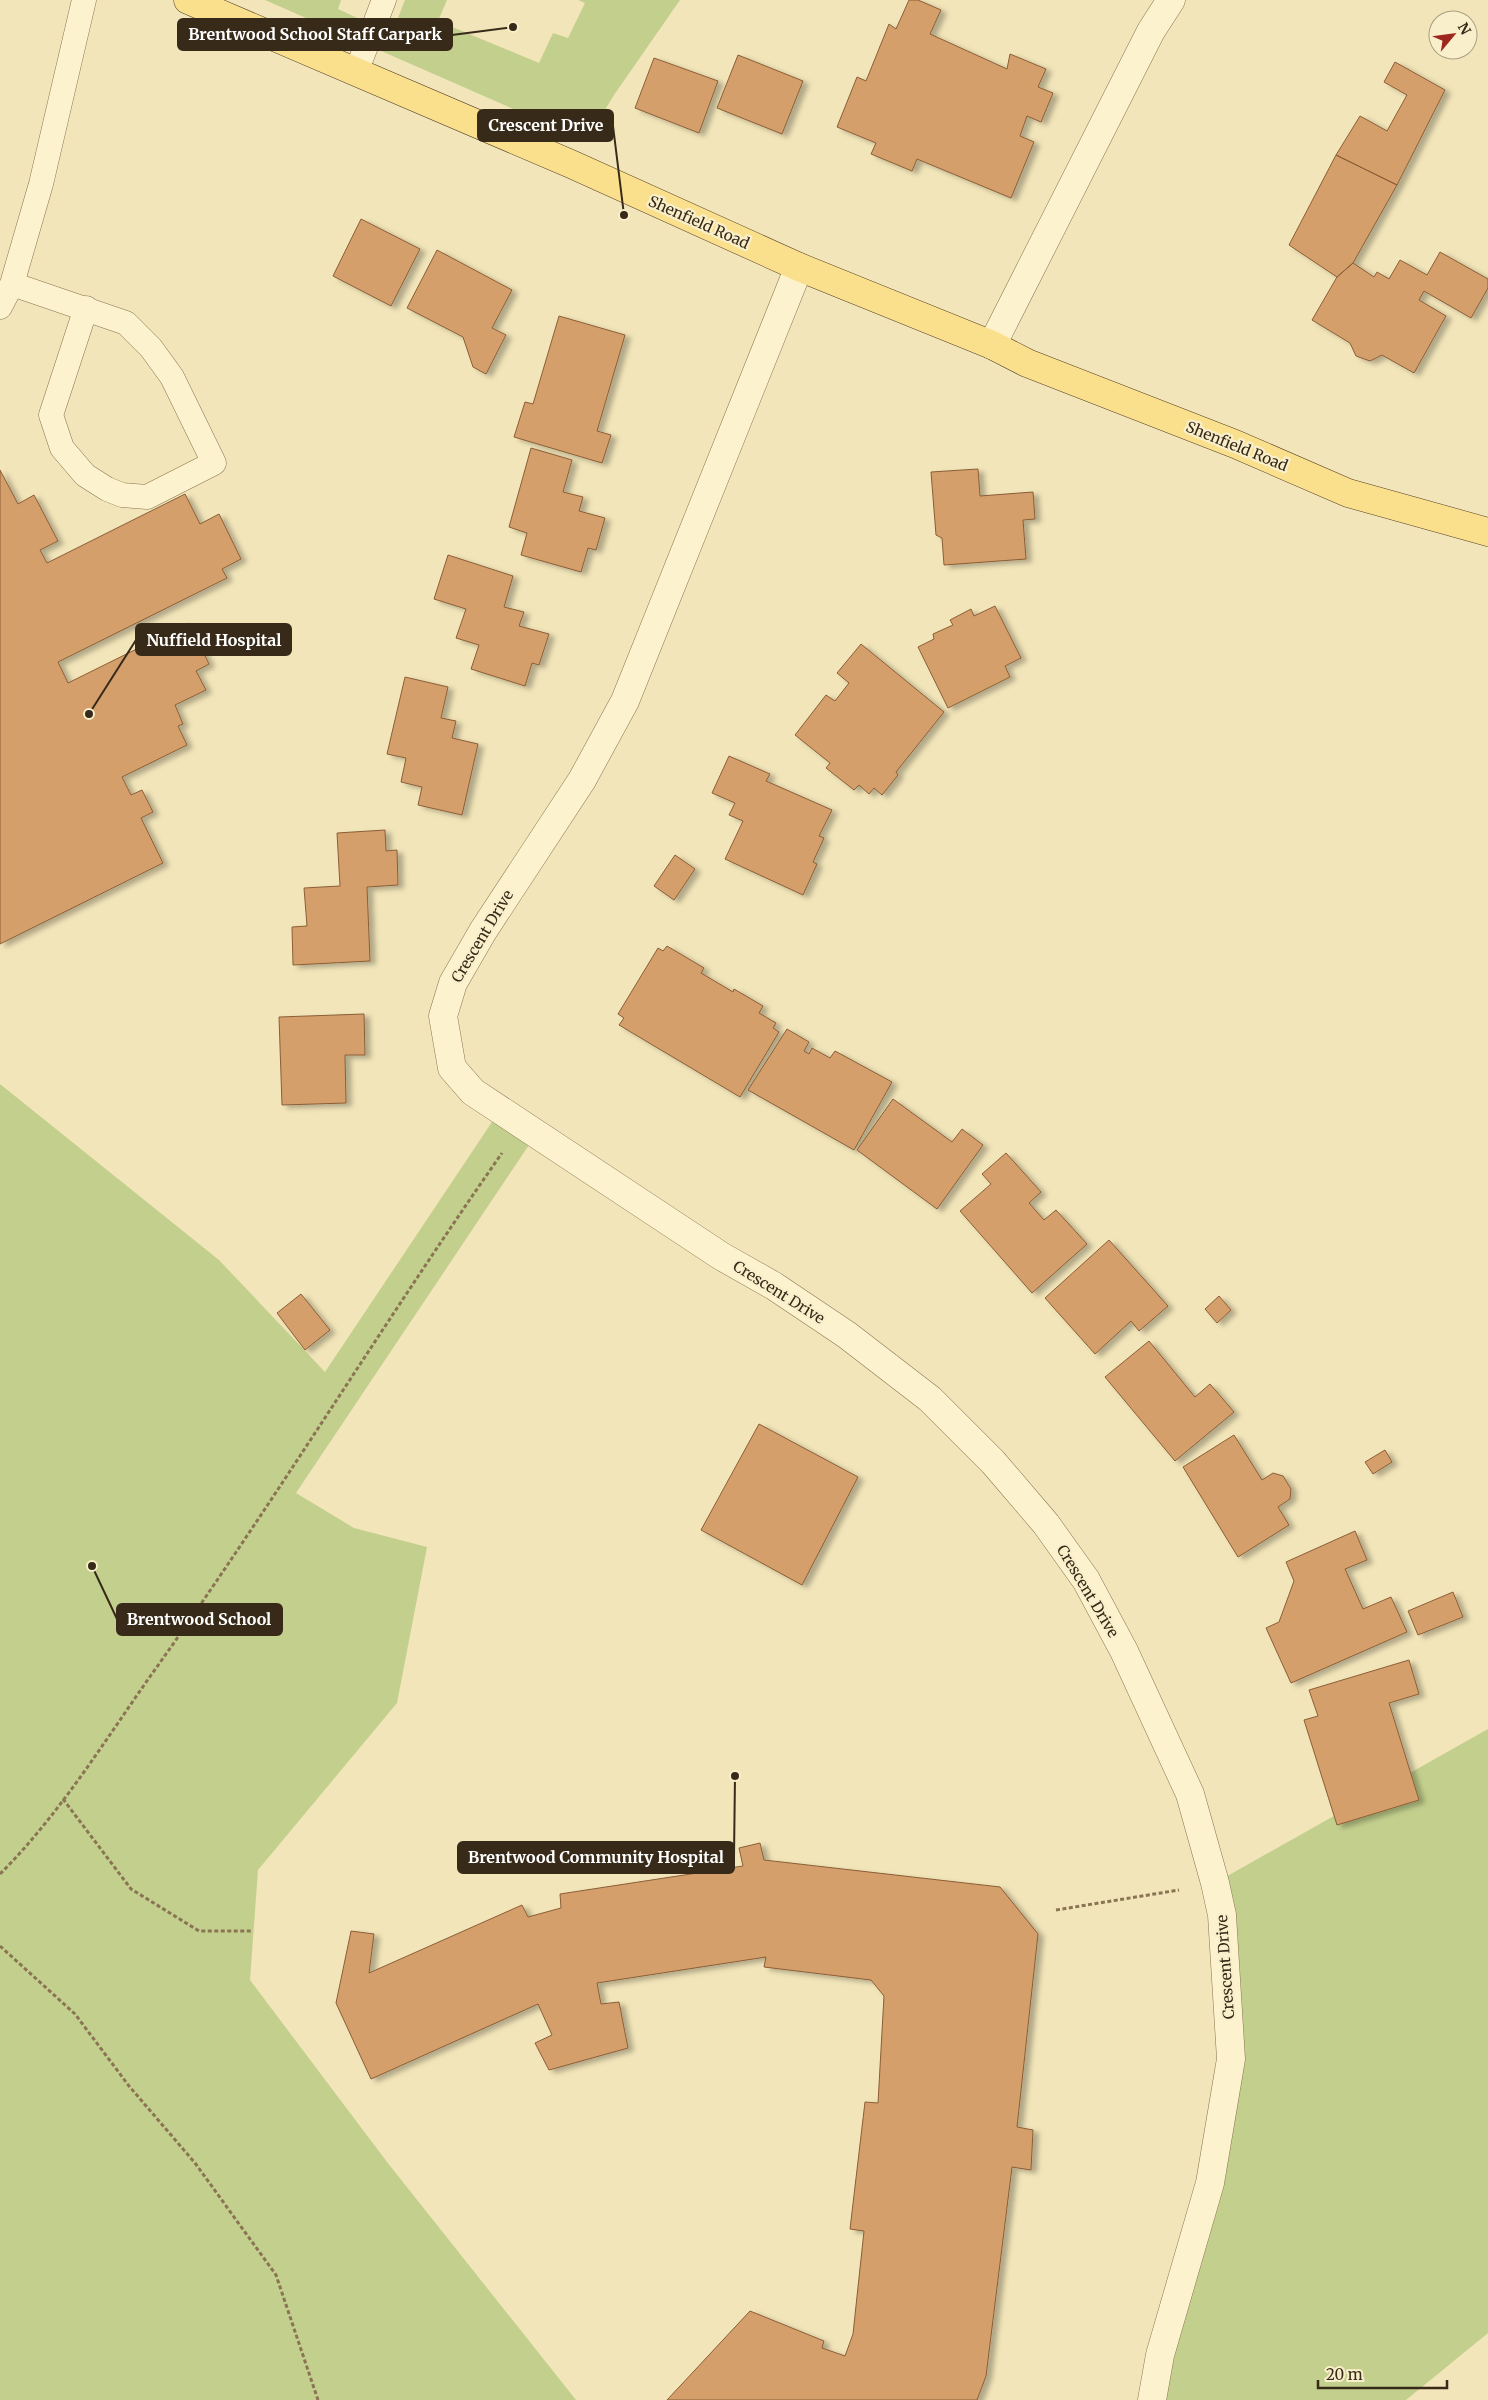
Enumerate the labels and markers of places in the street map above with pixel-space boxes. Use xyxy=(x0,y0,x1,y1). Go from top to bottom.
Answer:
callout: Brentwood School Staff Carpark xyxy=(178,19,452,50)
callout: Crescent Drive xyxy=(478,110,613,141)
callout: Nuffield Hospital xyxy=(136,624,291,655)
callout: Brentwood School xyxy=(117,1604,282,1635)
callout: Brentwood Community Hospital xyxy=(458,1842,734,1873)

